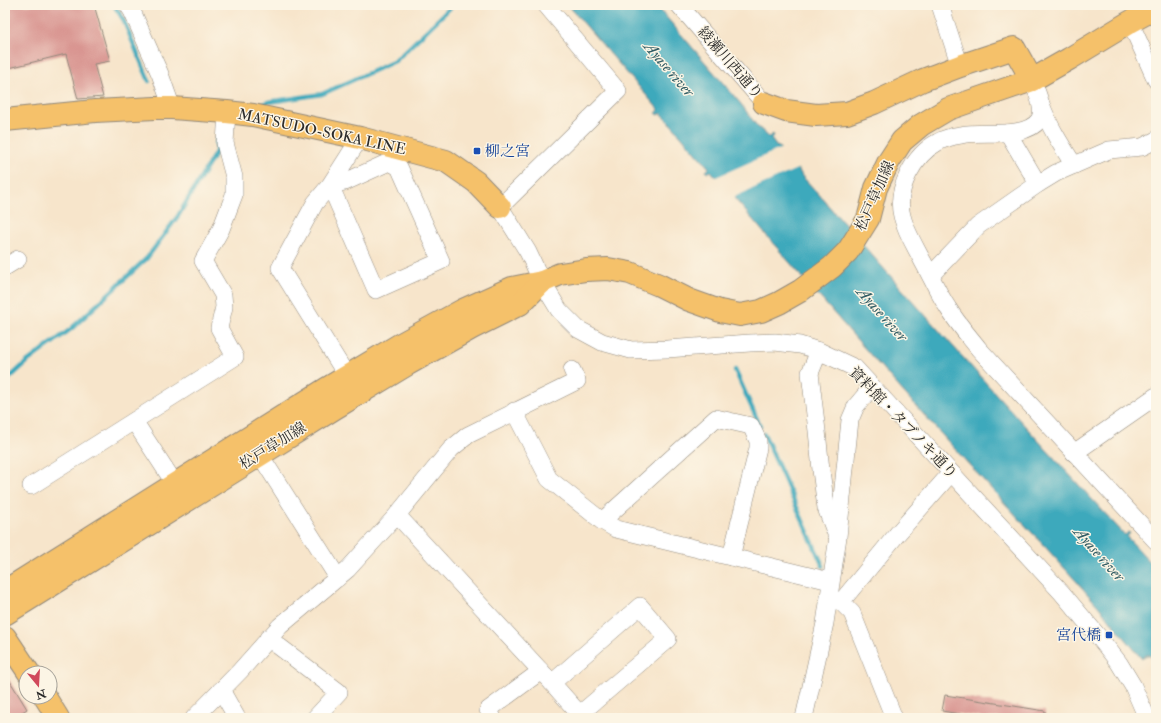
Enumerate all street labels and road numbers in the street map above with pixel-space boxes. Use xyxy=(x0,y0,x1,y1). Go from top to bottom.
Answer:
street label: 綾瀬川西通り xyxy=(693,23,767,103)
street label: MATSUDO-SOKA LINE xyxy=(236,105,408,159)
street label: 松戸草加線 xyxy=(851,158,899,234)
street label: 資料館・タブノキ通り xyxy=(845,363,961,483)
street label: 松戸草加線 xyxy=(236,418,310,474)

